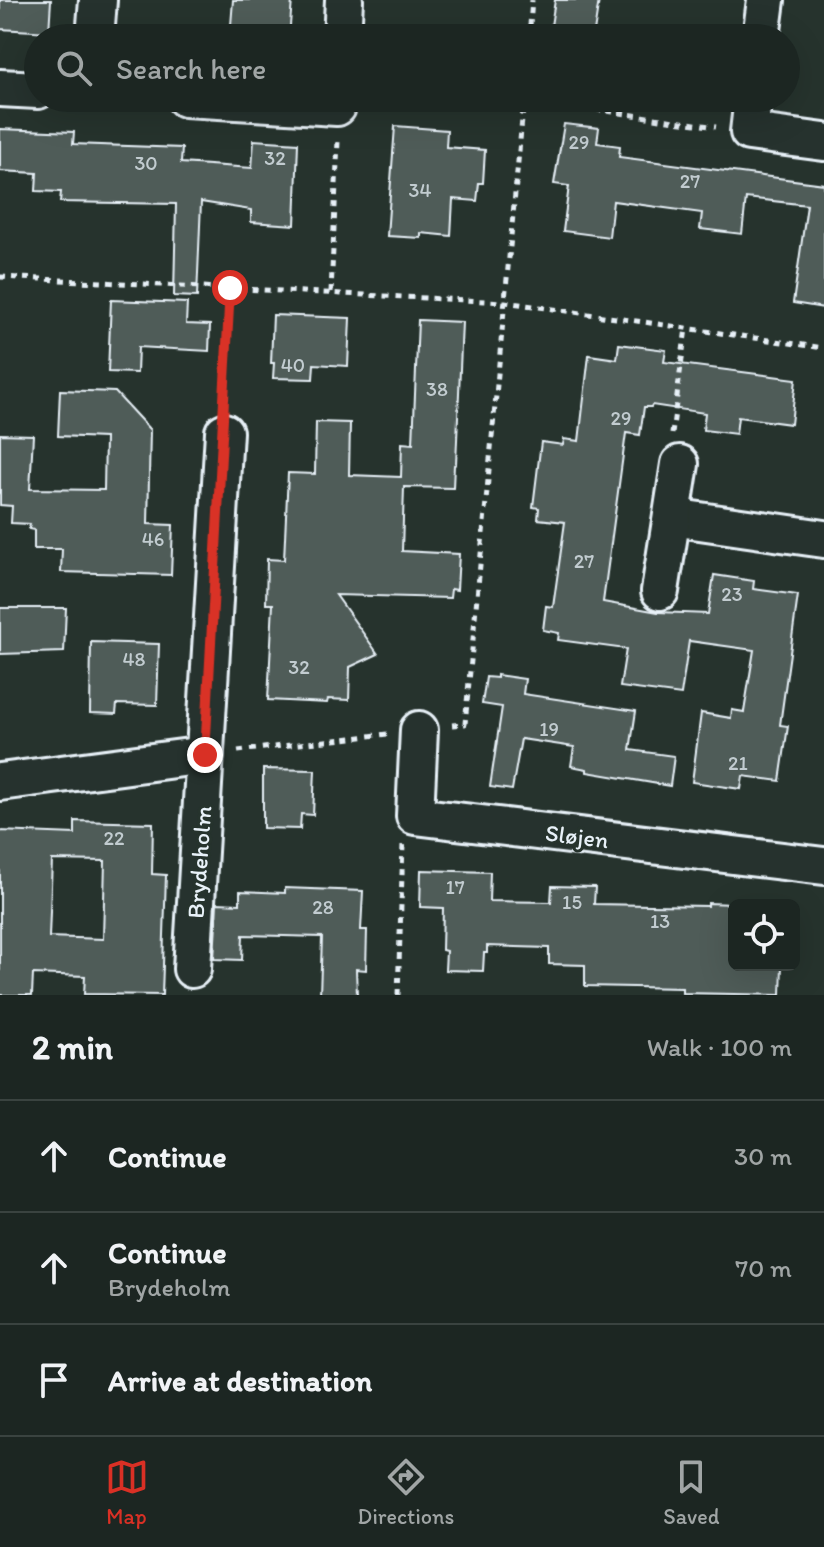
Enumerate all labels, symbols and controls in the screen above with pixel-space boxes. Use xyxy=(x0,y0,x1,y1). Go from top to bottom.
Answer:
search box xyxy=(24,24,800,112)
icon: search xyxy=(52,46,96,90)
text: Search here xyxy=(116,50,266,87)
house number: 29 xyxy=(569,130,589,154)
house number: 32 xyxy=(264,146,286,170)
house number: 30 xyxy=(134,151,158,175)
house number: 27 xyxy=(680,169,700,193)
house number: 34 xyxy=(409,178,431,202)
route start xyxy=(212,270,248,306)
house number: 40 xyxy=(281,353,305,377)
house number: 38 xyxy=(426,377,448,401)
house number: 29 xyxy=(611,406,631,430)
house number: 46 xyxy=(142,527,164,551)
house number: 27 xyxy=(574,549,594,573)
house number: 23 xyxy=(721,582,743,606)
house number: 48 xyxy=(123,647,146,671)
house number: 32 xyxy=(288,655,310,679)
house number: 19 xyxy=(539,717,559,741)
route end xyxy=(187,737,223,773)
house number: 21 xyxy=(728,751,748,775)
street label: Brydeholm xyxy=(181,805,217,919)
street label: Sløjen xyxy=(544,818,611,854)
house number: 22 xyxy=(103,826,125,850)
house number: 17 xyxy=(445,875,465,899)
house number: 15 xyxy=(562,890,582,914)
house number: 28 xyxy=(312,895,334,919)
map controls xyxy=(728,899,800,971)
button: locate xyxy=(728,899,800,971)
house number: 13 xyxy=(650,909,670,933)
text: 2 min xyxy=(32,1027,113,1068)
text: Walk · 100 m xyxy=(647,1031,792,1063)
icon: ahead xyxy=(32,1134,76,1178)
text: Continue xyxy=(108,1138,227,1175)
text: 30 m xyxy=(734,1140,792,1172)
text: Continue xyxy=(108,1234,227,1271)
icon: ahead xyxy=(32,1246,76,1290)
text: 70 m xyxy=(735,1252,792,1284)
text: Brydeholm xyxy=(108,1271,230,1303)
icon: arrive xyxy=(32,1358,76,1402)
text: Arrive at destination xyxy=(108,1362,372,1399)
tab: Map xyxy=(105,1455,149,1530)
tab: Directions xyxy=(358,1455,454,1530)
tab: Saved xyxy=(663,1455,719,1530)

